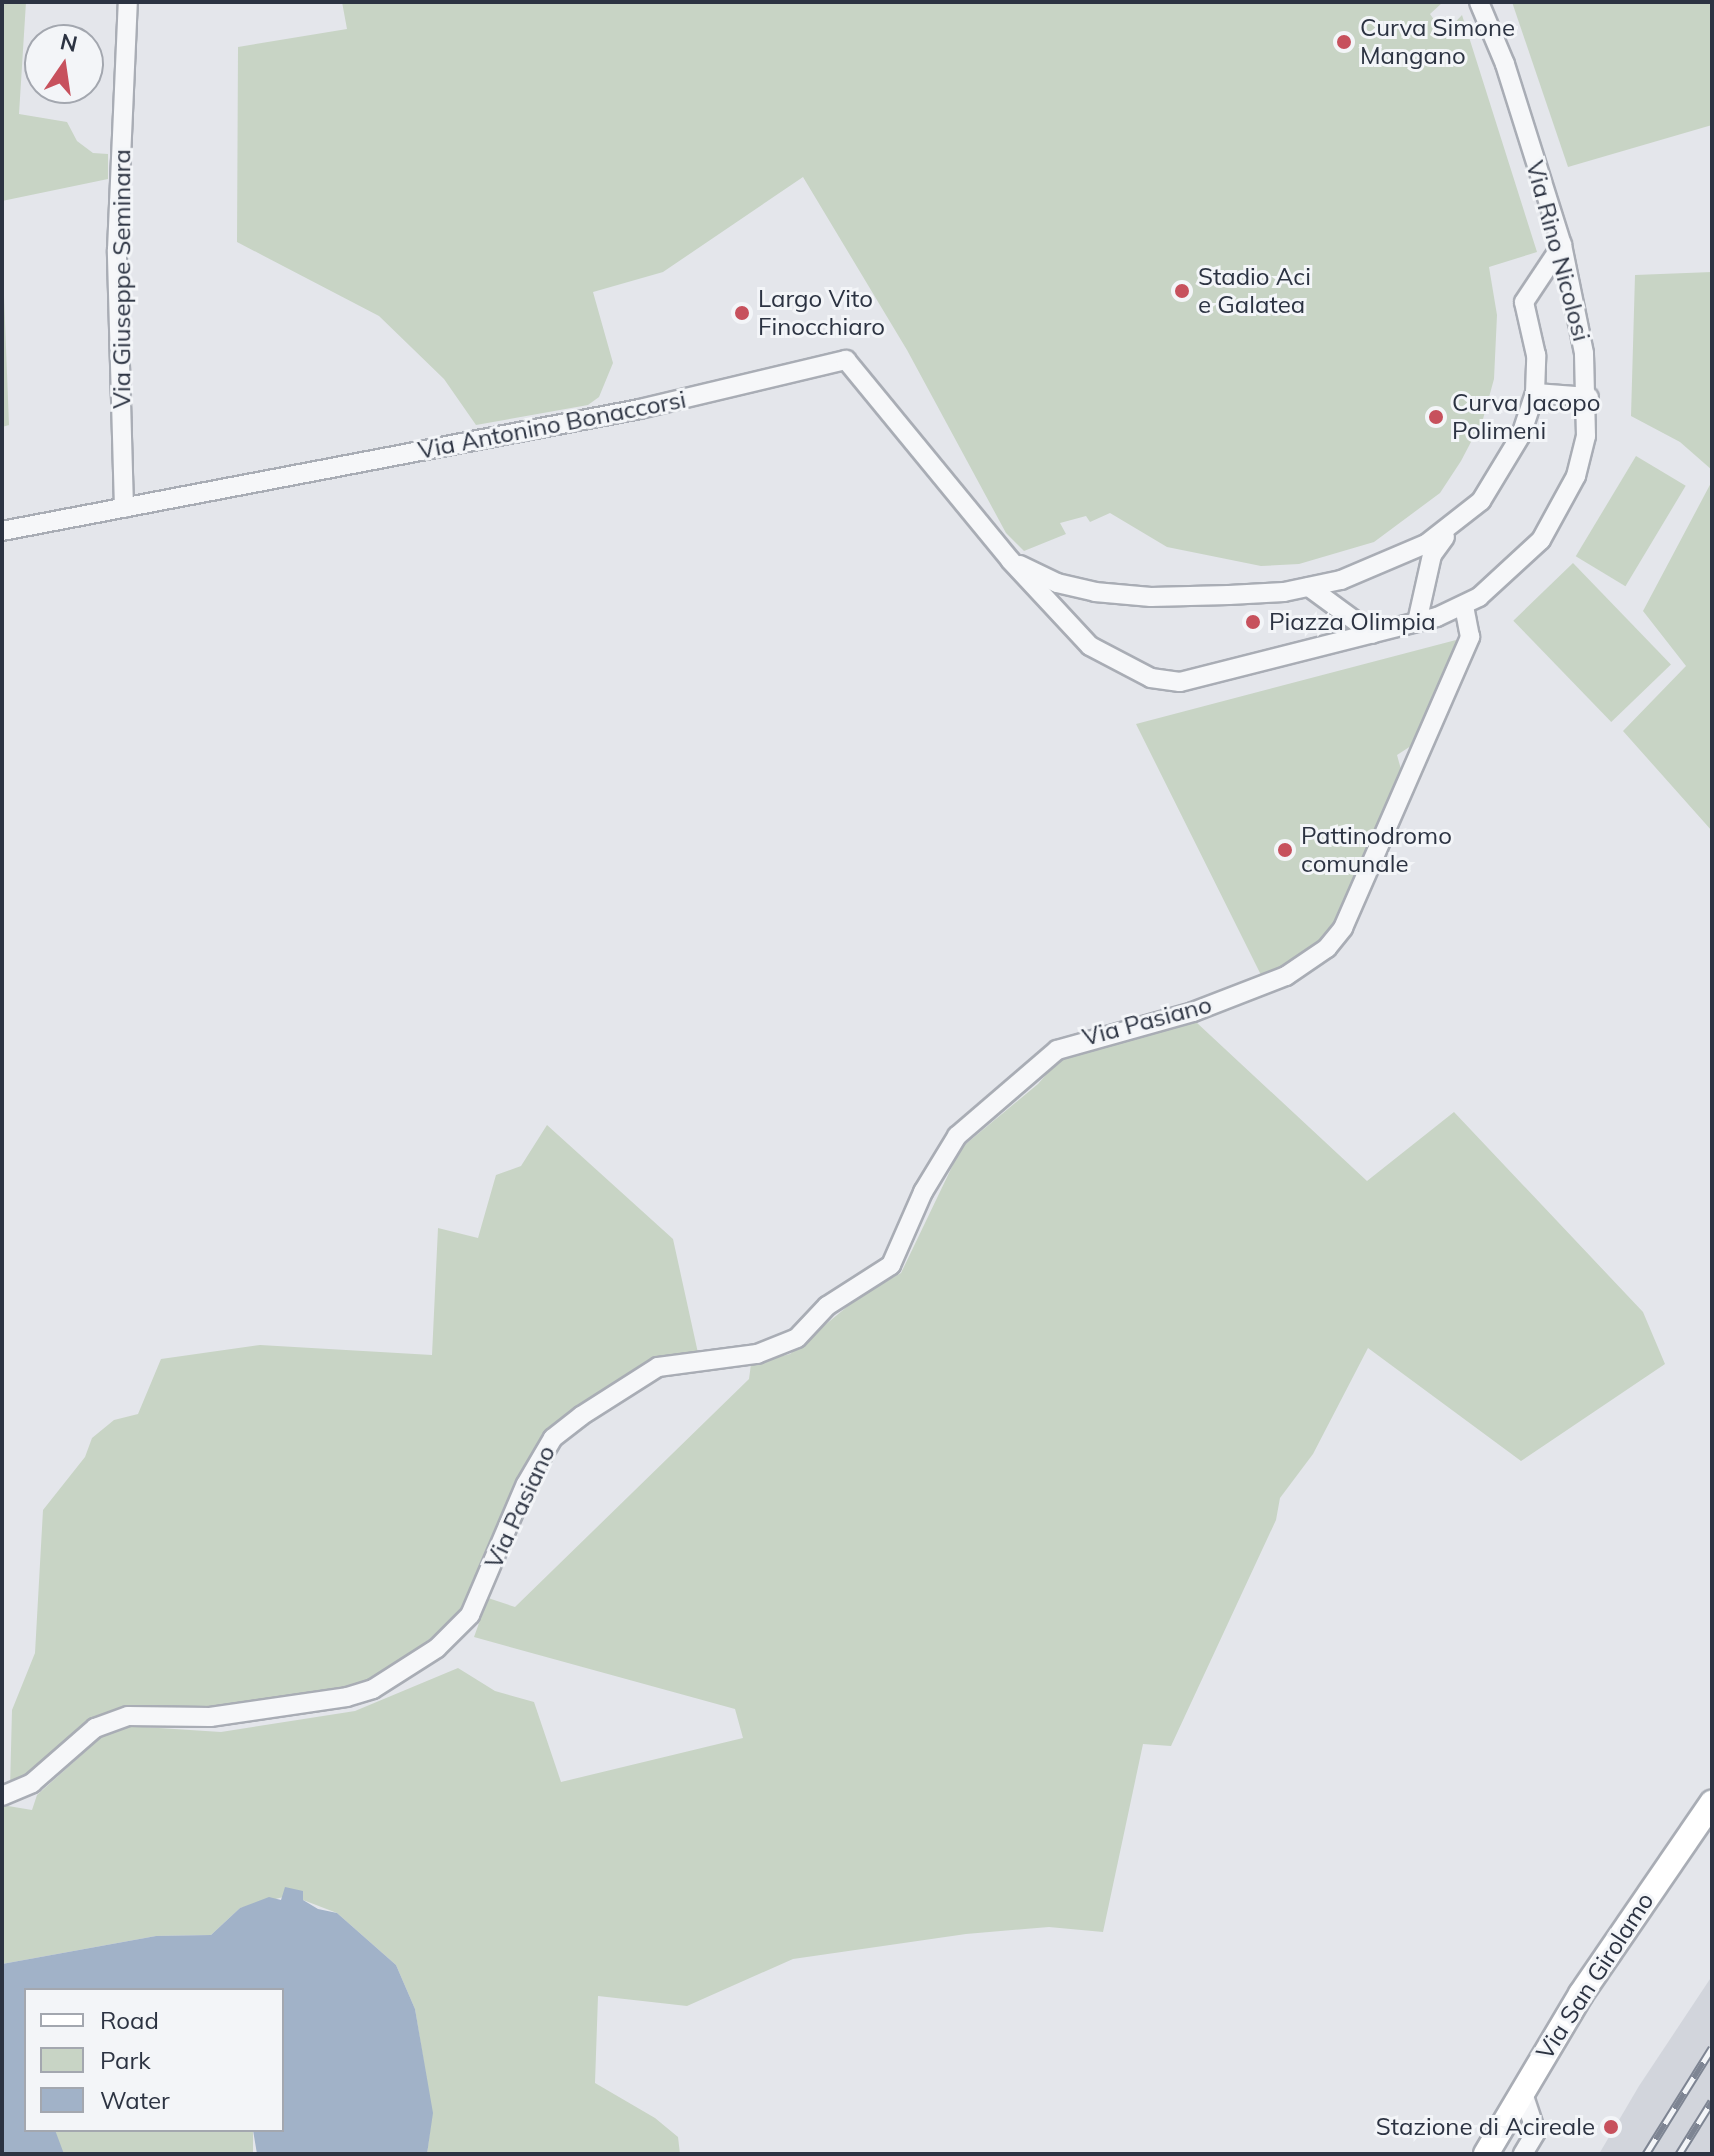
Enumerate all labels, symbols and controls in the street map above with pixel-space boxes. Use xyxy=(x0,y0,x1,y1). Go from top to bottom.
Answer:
place label: Curva Simone Mangano xyxy=(1360,14,1515,70)
north arrow xyxy=(24,24,104,104)
text: N xyxy=(58,27,80,58)
marker: Curva Simone Mangano xyxy=(1335,33,1353,51)
street label: Via Giuseppe Seminara xyxy=(108,149,136,409)
street label: Via Rino Nicolosi xyxy=(1520,158,1596,344)
place label: Stadio Aci e Galatea xyxy=(1198,263,1311,319)
marker: Stadio Aci e Galatea xyxy=(1173,282,1191,300)
place label: Largo Vito Finocchiaro xyxy=(758,285,885,341)
marker: Largo Vito Finocchiaro xyxy=(733,304,751,322)
street label: Via Antonino Bonaccorsi xyxy=(416,385,688,465)
place label: Curva Jacopo Polimeni xyxy=(1452,389,1600,445)
marker: Curva Jacopo Polimeni xyxy=(1427,408,1445,426)
place label: Piazza Olimpia xyxy=(1269,608,1436,636)
marker: Piazza Olimpia xyxy=(1244,613,1262,631)
place label: Pattinodromo comunale xyxy=(1301,822,1452,878)
marker: Pattinodromo comunale xyxy=(1276,841,1294,859)
street label: Via Pasiano xyxy=(1079,990,1215,1052)
street label: Via Pasiano xyxy=(479,1441,561,1573)
street label: Via San Girolamo xyxy=(1530,1887,1660,2065)
legend xyxy=(24,1988,284,2132)
text: Road xyxy=(100,2005,159,2035)
text: Park xyxy=(100,2045,151,2075)
text: Water xyxy=(100,2085,170,2115)
place label: Stazione di Acireale xyxy=(1376,2113,1595,2141)
marker: Stazione di Acireale xyxy=(1602,2118,1620,2136)

